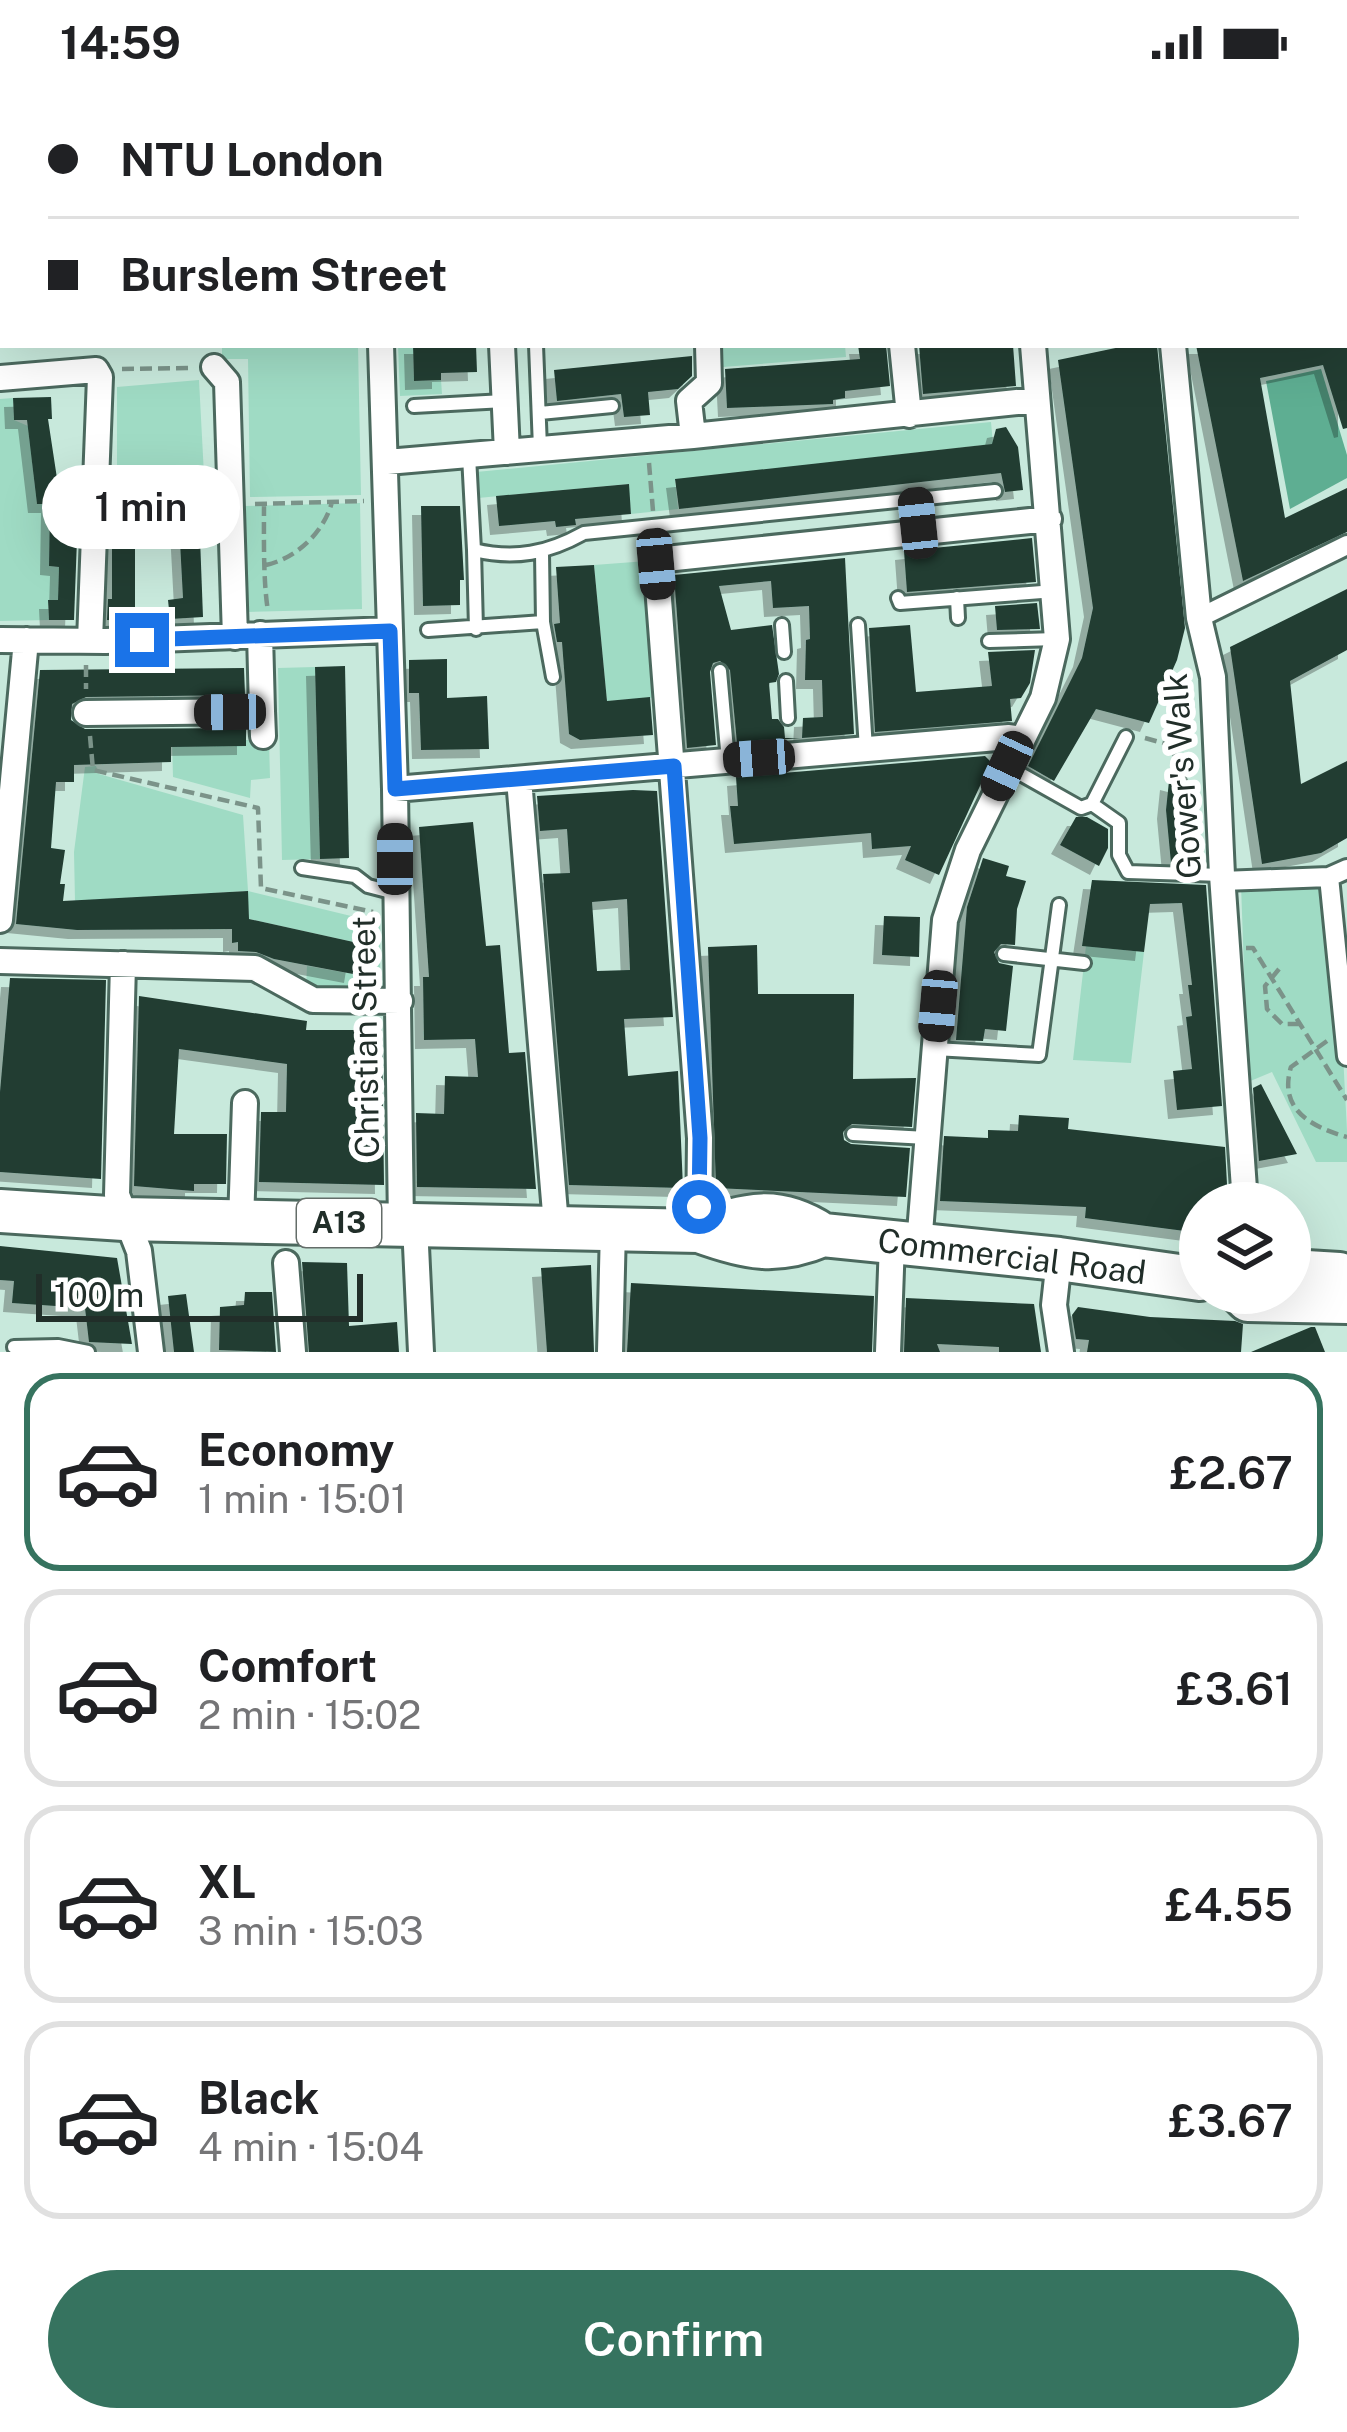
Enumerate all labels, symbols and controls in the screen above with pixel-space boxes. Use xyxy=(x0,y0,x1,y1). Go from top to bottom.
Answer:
text: 14:59 xyxy=(60,16,181,69)
text: NTU London xyxy=(120,133,384,186)
text: Burslem Street xyxy=(120,248,447,301)
callout: 1 min xyxy=(43,466,241,550)
text: 1 min xyxy=(95,484,187,530)
car xyxy=(896,485,940,561)
car xyxy=(635,527,677,601)
route end xyxy=(115,613,169,667)
street label: Gower's Walk xyxy=(1156,672,1208,880)
car xyxy=(194,693,266,731)
car xyxy=(975,726,1039,806)
car xyxy=(722,738,796,778)
car xyxy=(377,823,413,895)
street label: Christian Street xyxy=(344,916,386,1158)
car xyxy=(917,969,959,1043)
route start xyxy=(672,1180,726,1234)
map controls xyxy=(1179,1182,1311,1314)
button: layers xyxy=(1179,1182,1311,1314)
road number: A13 xyxy=(297,1199,381,1247)
street label: Commercial Road xyxy=(876,1221,1148,1291)
scale bar xyxy=(36,1268,363,1321)
text: 100 m xyxy=(54,1276,144,1314)
icon: car xyxy=(54,1418,162,1526)
text: Economy xyxy=(198,1423,394,1476)
text: £2.67 xyxy=(1170,1446,1293,1499)
text: 1 min · 15:01 xyxy=(198,1476,407,1522)
icon: car xyxy=(54,1634,162,1742)
text: Comfort xyxy=(198,1639,377,1692)
text: £3.61 xyxy=(1176,1662,1293,1715)
text: 2 min · 15:02 xyxy=(198,1692,421,1738)
icon: car xyxy=(54,1850,162,1958)
text: XL xyxy=(198,1855,256,1908)
text: £4.55 xyxy=(1165,1878,1293,1931)
text: 3 min · 15:03 xyxy=(198,1908,424,1954)
icon: car xyxy=(54,2066,162,2174)
text: Black xyxy=(198,2071,319,2124)
text: £3.67 xyxy=(1168,2094,1293,2147)
text: 4 min · 15:04 xyxy=(198,2124,424,2170)
button: Confirm xyxy=(48,2270,1299,2408)

